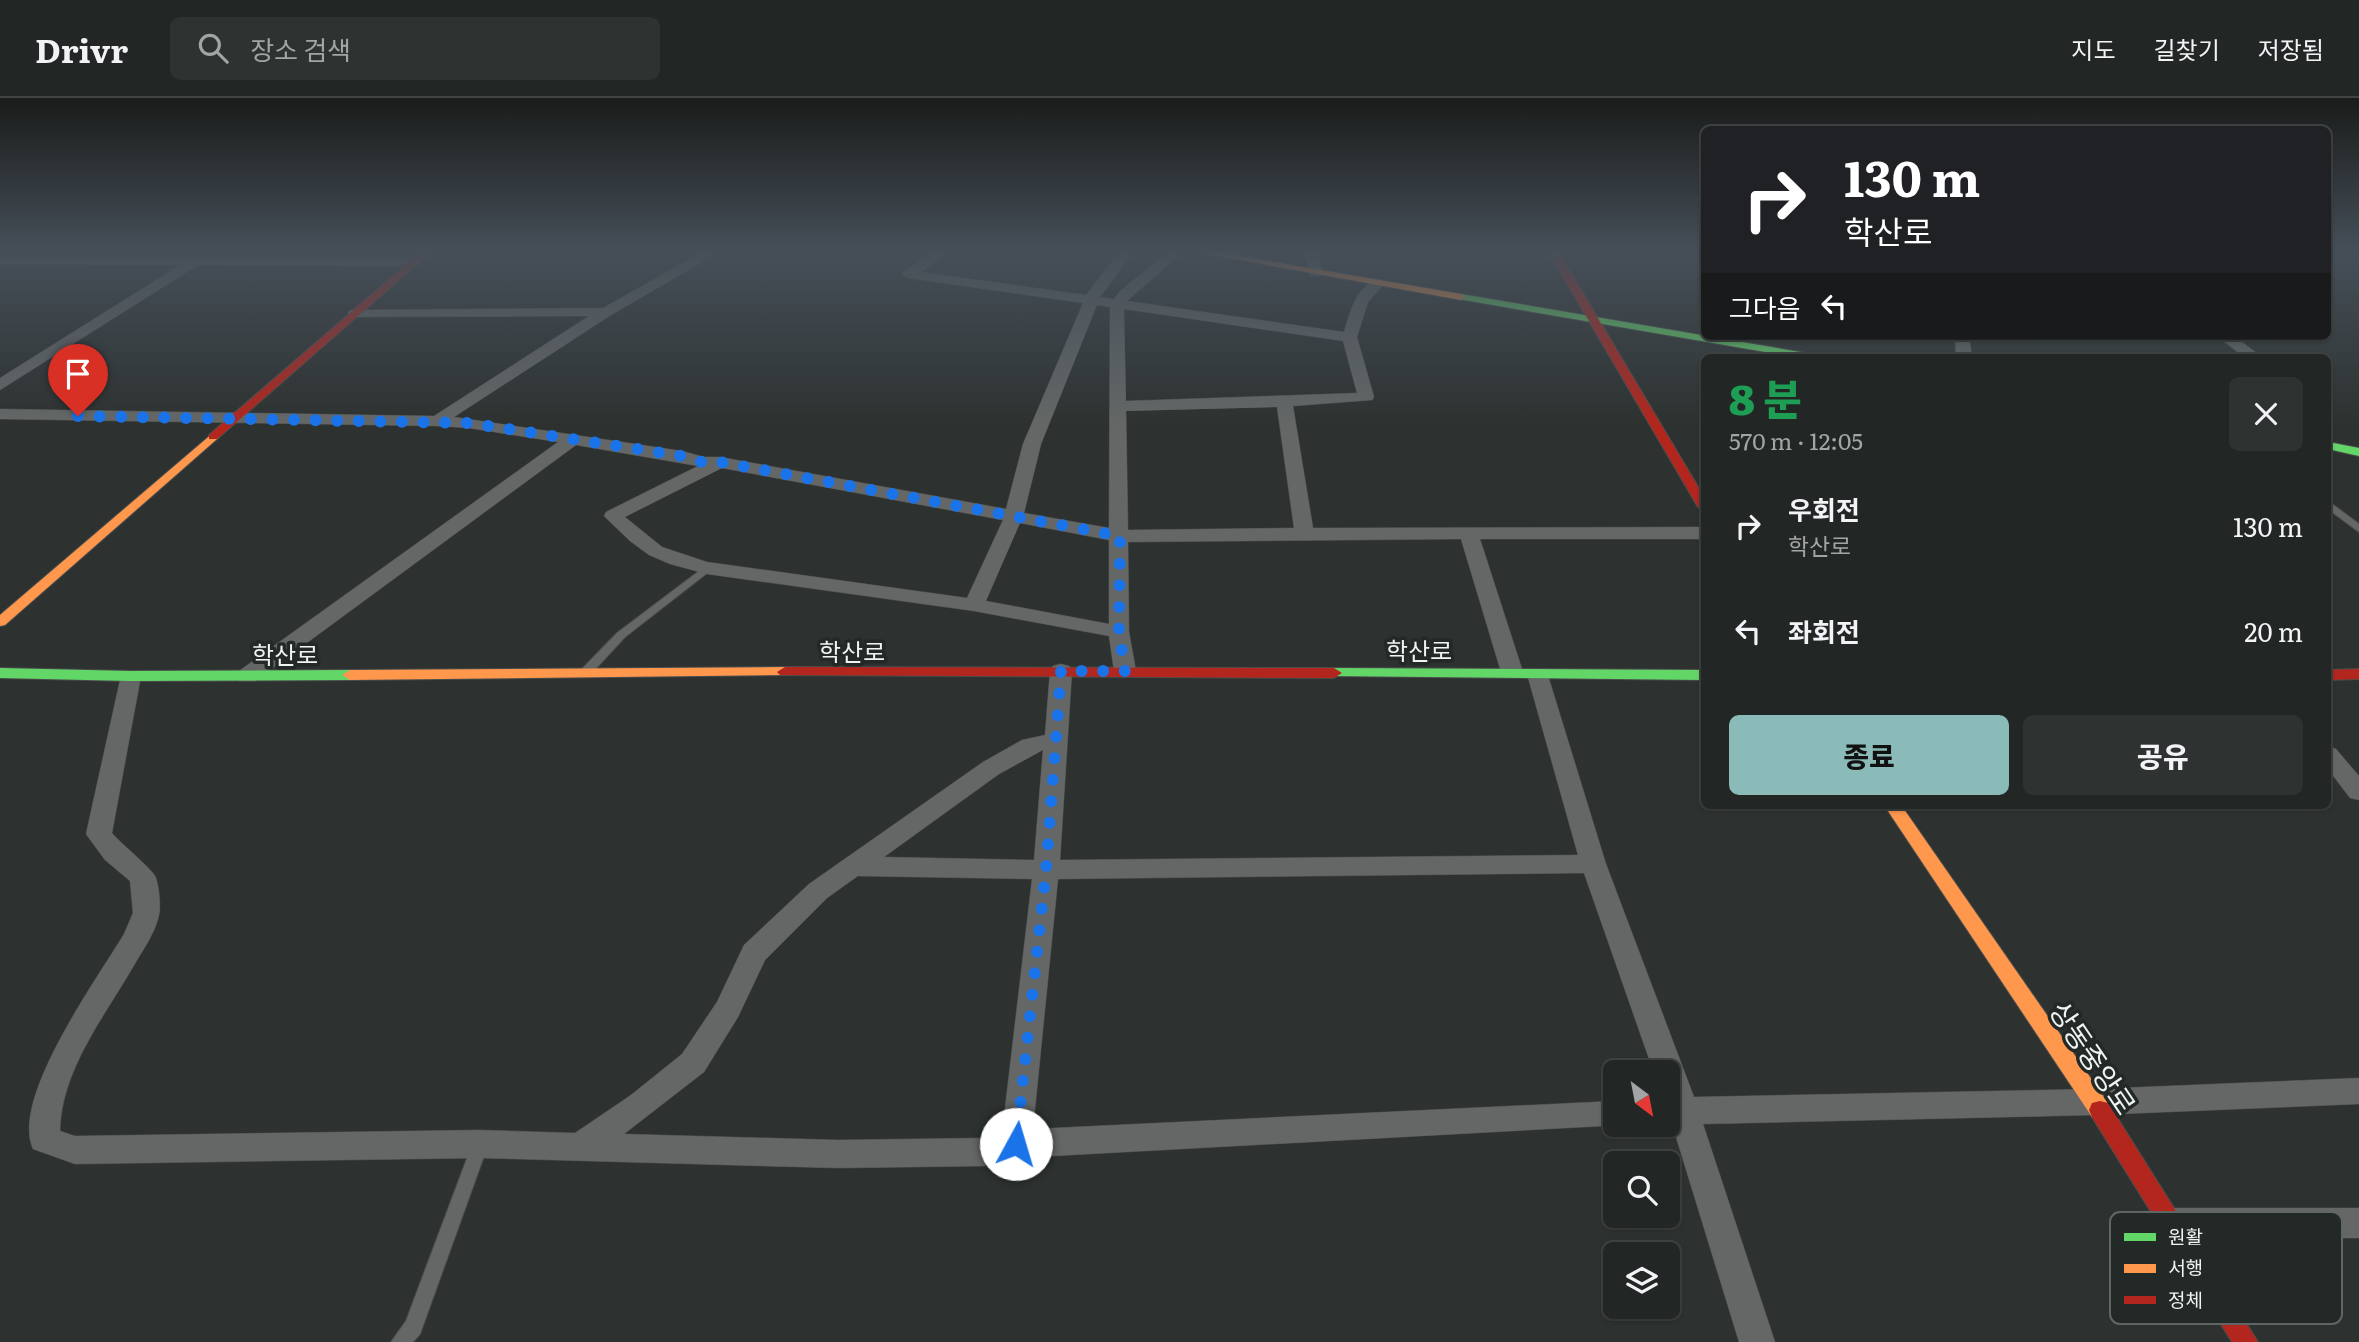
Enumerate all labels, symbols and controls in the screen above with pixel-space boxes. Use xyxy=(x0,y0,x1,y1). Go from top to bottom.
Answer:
search box xyxy=(170,17,660,80)
text: Drivr xyxy=(35,24,128,73)
icon: search xyxy=(194,29,232,67)
text: 장소 검색 xyxy=(250,29,351,68)
text: 지도 xyxy=(2071,31,2116,66)
text: 길찾기 xyxy=(2154,31,2220,66)
text: 저장됨 xyxy=(2258,31,2324,66)
text: 130 m xyxy=(1844,139,1980,212)
icon: right xyxy=(1729,154,1820,245)
text: 학산로 xyxy=(1844,206,1932,254)
text: 그다음 xyxy=(1729,287,1801,326)
icon: left xyxy=(1815,287,1853,325)
pin xyxy=(48,344,108,416)
icon: arrive xyxy=(59,355,97,393)
text: 8 분 xyxy=(1729,366,1802,428)
button: close xyxy=(2229,377,2303,451)
text: 570 m · 12:05 xyxy=(1729,423,1863,457)
text: 우회전 xyxy=(1788,489,1860,528)
text: 130 m xyxy=(2233,506,2303,545)
icon: right xyxy=(1729,507,1767,545)
text: 학산로 xyxy=(1788,528,1851,562)
text: 좌회전 xyxy=(1788,611,1860,650)
text: 20 m xyxy=(2244,611,2303,650)
icon: left xyxy=(1729,612,1767,650)
street label: 학산로 xyxy=(1386,632,1452,667)
street label: 학산로 xyxy=(819,633,885,668)
street label: 학산로 xyxy=(252,636,318,671)
button: 종료 xyxy=(1729,715,2009,795)
button: 공유 xyxy=(2023,715,2303,795)
street label: 상동중앙로 xyxy=(2041,992,2147,1122)
north arrow xyxy=(1603,1060,1680,1138)
map controls xyxy=(1603,1060,1680,1319)
position arrow xyxy=(979,1107,1053,1181)
button: search xyxy=(1603,1151,1680,1228)
legend xyxy=(2110,1212,2342,1324)
text: 원활 xyxy=(2168,1222,2203,1250)
button: layers xyxy=(1603,1242,1680,1319)
text: 서행 xyxy=(2168,1253,2203,1281)
text: 정체 xyxy=(2168,1285,2203,1313)

